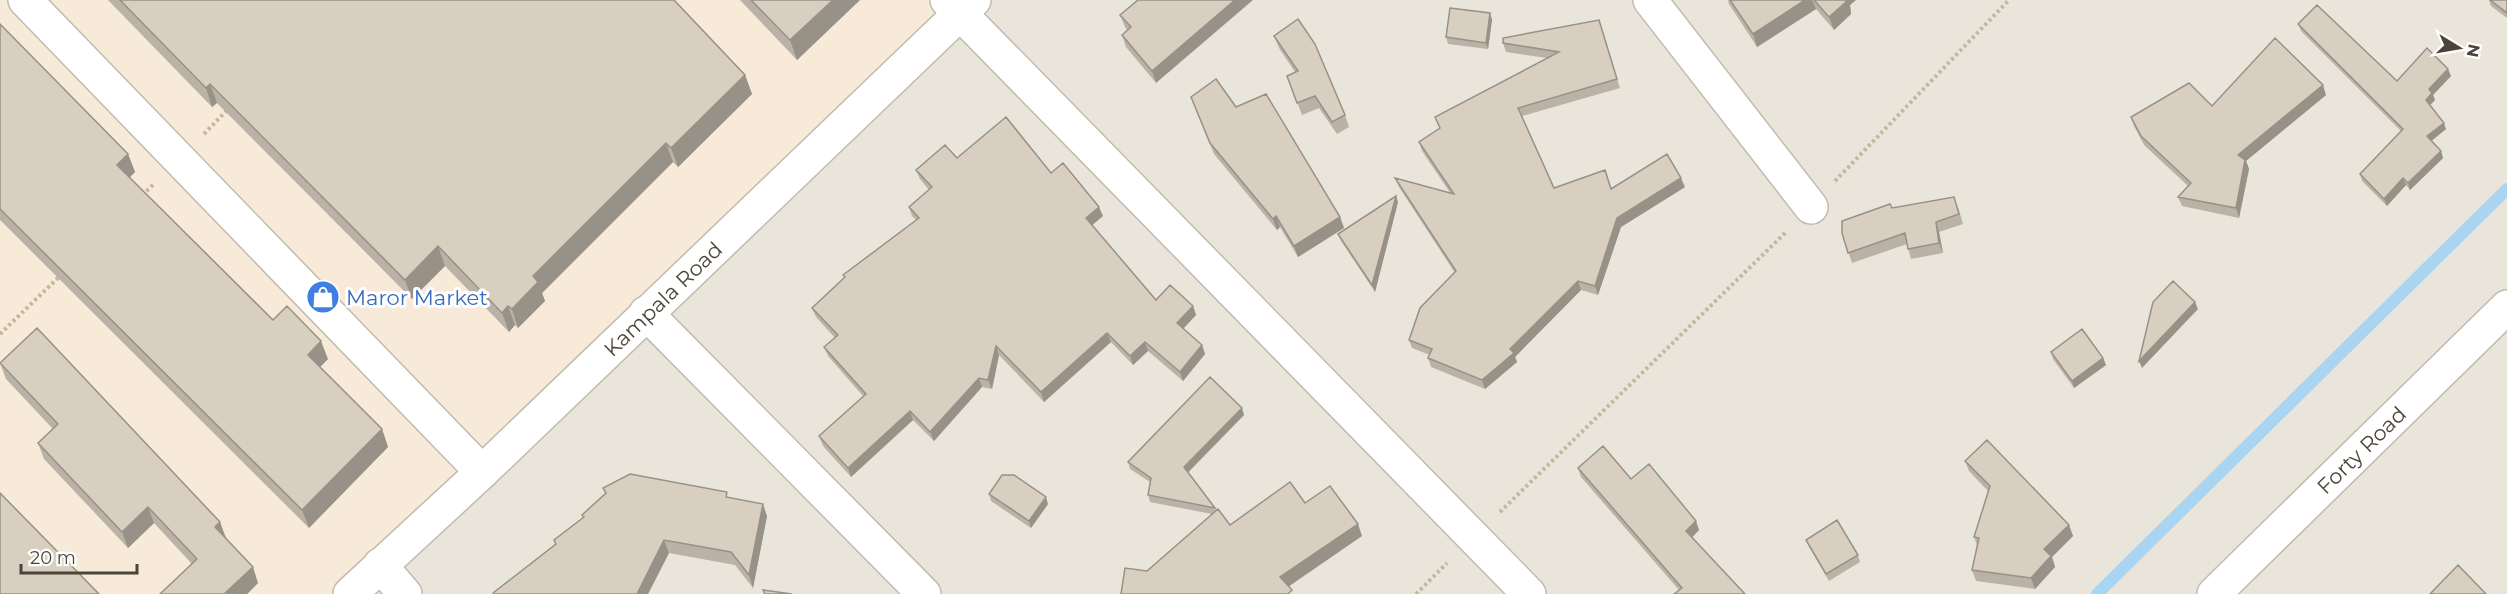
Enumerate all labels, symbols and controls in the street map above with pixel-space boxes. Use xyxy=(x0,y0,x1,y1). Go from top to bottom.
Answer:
north arrow xyxy=(2429,18,2489,78)
text: N xyxy=(2463,43,2484,59)
street label: Kampala Road xyxy=(598,236,727,361)
shop icon: Maror Market xyxy=(305,279,341,315)
place label: Maror Market xyxy=(346,285,488,310)
street label: Forty Road xyxy=(2312,401,2411,499)
scale bar xyxy=(21,537,136,575)
text: 20 m xyxy=(30,547,76,569)

